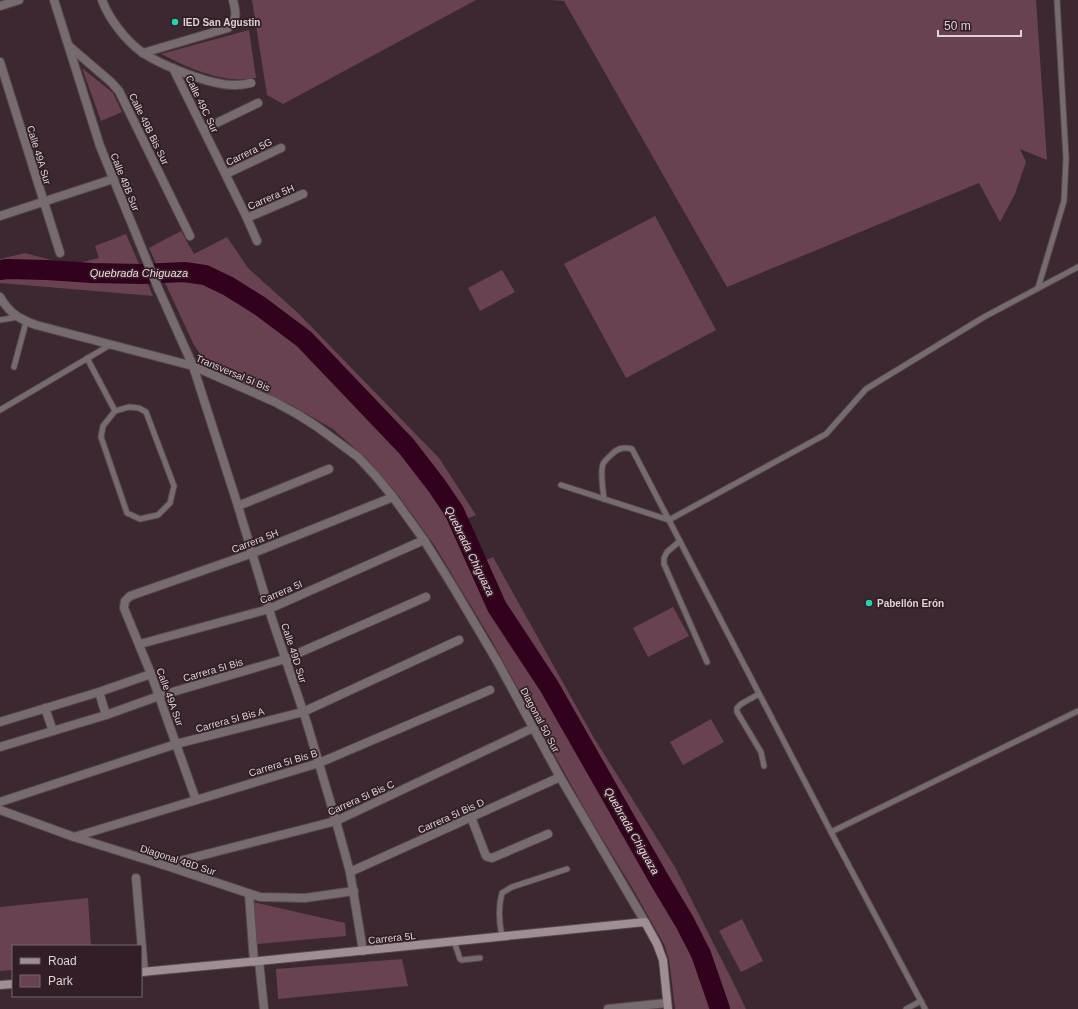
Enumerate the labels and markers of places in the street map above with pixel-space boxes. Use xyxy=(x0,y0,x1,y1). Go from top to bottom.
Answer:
marker: IED San Agustin xyxy=(170,17,180,27)
place label: IED San Agustin xyxy=(183,17,260,28)
marker: Pabellón Erón xyxy=(864,598,874,608)
place label: Pabellón Erón xyxy=(877,598,944,609)

